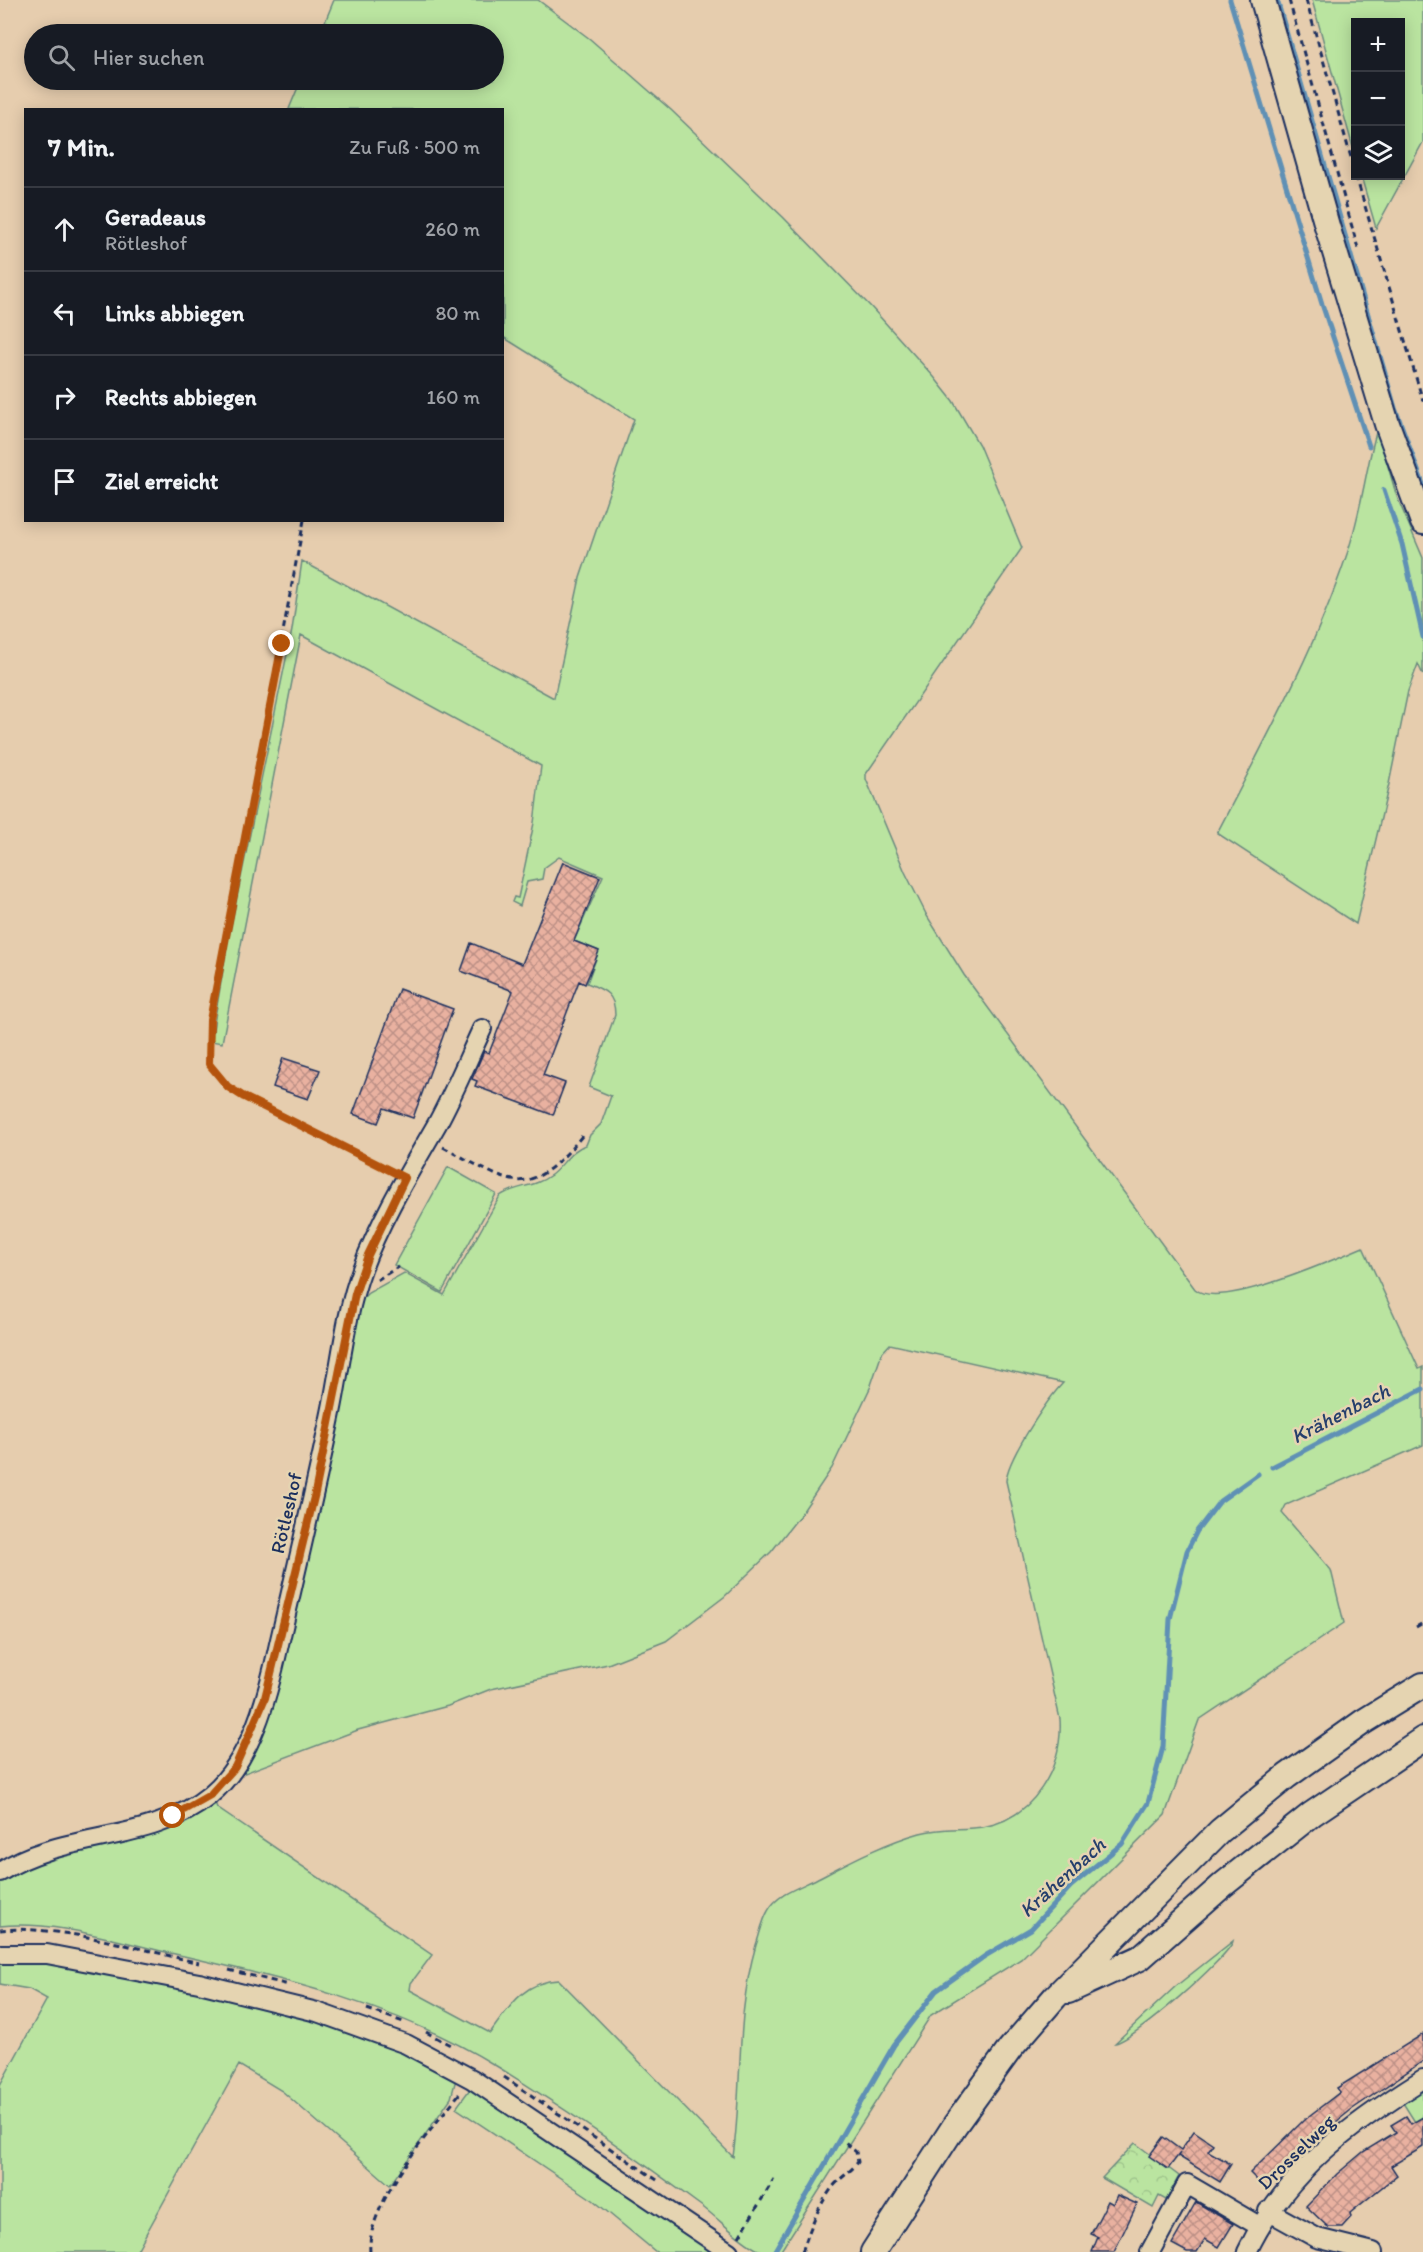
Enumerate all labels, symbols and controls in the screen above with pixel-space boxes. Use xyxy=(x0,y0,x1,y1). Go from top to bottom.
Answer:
map controls xyxy=(1351,18,1405,180)
button: + xyxy=(1351,18,1405,72)
search box xyxy=(24,24,504,90)
icon: search xyxy=(45,41,78,74)
text: Hier suchen xyxy=(93,44,204,71)
button: − xyxy=(1351,72,1405,126)
button: layers xyxy=(1351,126,1405,180)
text: 7 Min. xyxy=(48,131,115,163)
text: Zu Fuß · 500 m xyxy=(349,135,480,159)
text: Geradeaus xyxy=(105,204,206,231)
icon: ahead xyxy=(48,213,81,246)
text: 260 m xyxy=(425,217,480,241)
text: Rötleshof xyxy=(105,231,187,255)
icon: left xyxy=(48,297,81,330)
text: Links abbiegen xyxy=(105,300,244,327)
text: 80 m xyxy=(435,301,480,325)
icon: right xyxy=(48,381,81,414)
text: Rechts abbiegen xyxy=(105,384,257,411)
text: 160 m xyxy=(427,385,480,409)
icon: arrive xyxy=(48,465,81,498)
text: Ziel erreicht xyxy=(105,468,218,495)
route end xyxy=(268,630,294,656)
water label: Krähenbach xyxy=(1287,1377,1394,1448)
street label: Rötleshof xyxy=(265,1470,307,1556)
route start xyxy=(159,1802,185,1828)
water label: Krähenbach xyxy=(1014,1831,1111,1922)
street label: Drosselweg xyxy=(1252,2109,1340,2195)

